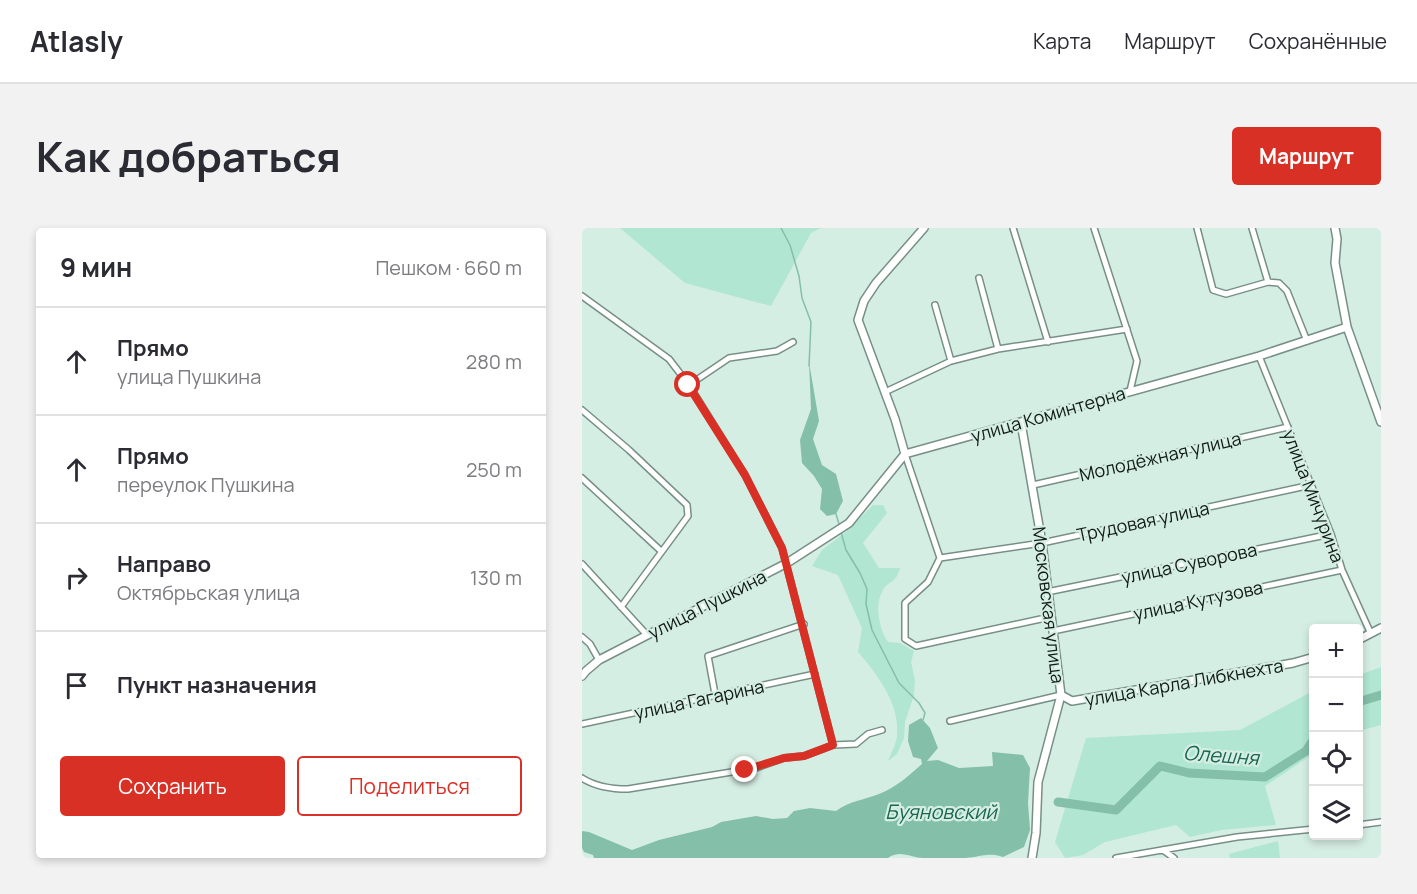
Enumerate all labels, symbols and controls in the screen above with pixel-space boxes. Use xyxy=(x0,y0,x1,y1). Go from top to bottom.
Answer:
text: Atlasly xyxy=(30,22,123,60)
text: Карта xyxy=(1033,27,1091,55)
text: Маршрут xyxy=(1124,27,1216,55)
text: Сохранённые xyxy=(1249,27,1387,55)
text: Как добраться xyxy=(36,127,341,185)
button: Маршрут xyxy=(1232,127,1381,185)
text: 9 мин xyxy=(60,249,132,285)
text: Пешком · 660 m xyxy=(375,254,522,281)
text: Прямо xyxy=(117,333,189,363)
icon: ahead xyxy=(60,345,93,378)
text: 280 m xyxy=(466,348,522,375)
text: улица Пушкина xyxy=(117,363,261,390)
route start xyxy=(674,371,700,397)
street label: улица Коминтерна xyxy=(968,381,1128,447)
street label: Молодёжная улица xyxy=(1077,426,1243,486)
street label: улица Мичурина xyxy=(1278,426,1350,566)
text: Прямо xyxy=(117,441,189,471)
icon: ahead xyxy=(60,453,93,486)
text: 250 m xyxy=(466,456,522,483)
text: переулок Пушкина xyxy=(117,471,295,498)
street label: Трудовая улица xyxy=(1075,495,1211,547)
street label: Московская улица xyxy=(1027,525,1071,685)
street label: улица Суворова xyxy=(1119,537,1259,589)
text: Направо xyxy=(117,549,211,579)
icon: right xyxy=(60,561,93,594)
text: 130 m xyxy=(470,564,522,591)
street label: улица Пушкина xyxy=(644,564,770,644)
street label: улица Кутузова xyxy=(1131,575,1265,625)
text: Октябрьская улица xyxy=(117,579,300,606)
map controls xyxy=(1309,624,1363,840)
button: + xyxy=(1309,624,1363,678)
street label: улица Карла Либкнехта xyxy=(1083,653,1285,711)
icon: arrive xyxy=(60,669,93,702)
text: Пункт назначения xyxy=(117,670,317,700)
street label: улица Гагарина xyxy=(632,674,766,724)
button: − xyxy=(1309,678,1363,732)
button: locate xyxy=(1309,732,1363,786)
water label: Олешня xyxy=(1182,739,1262,771)
button: Сохранить xyxy=(60,756,285,816)
button: Поделиться xyxy=(297,756,522,816)
route end xyxy=(731,756,757,782)
button: layers xyxy=(1309,786,1363,840)
water label: Буяновский xyxy=(885,798,998,825)

